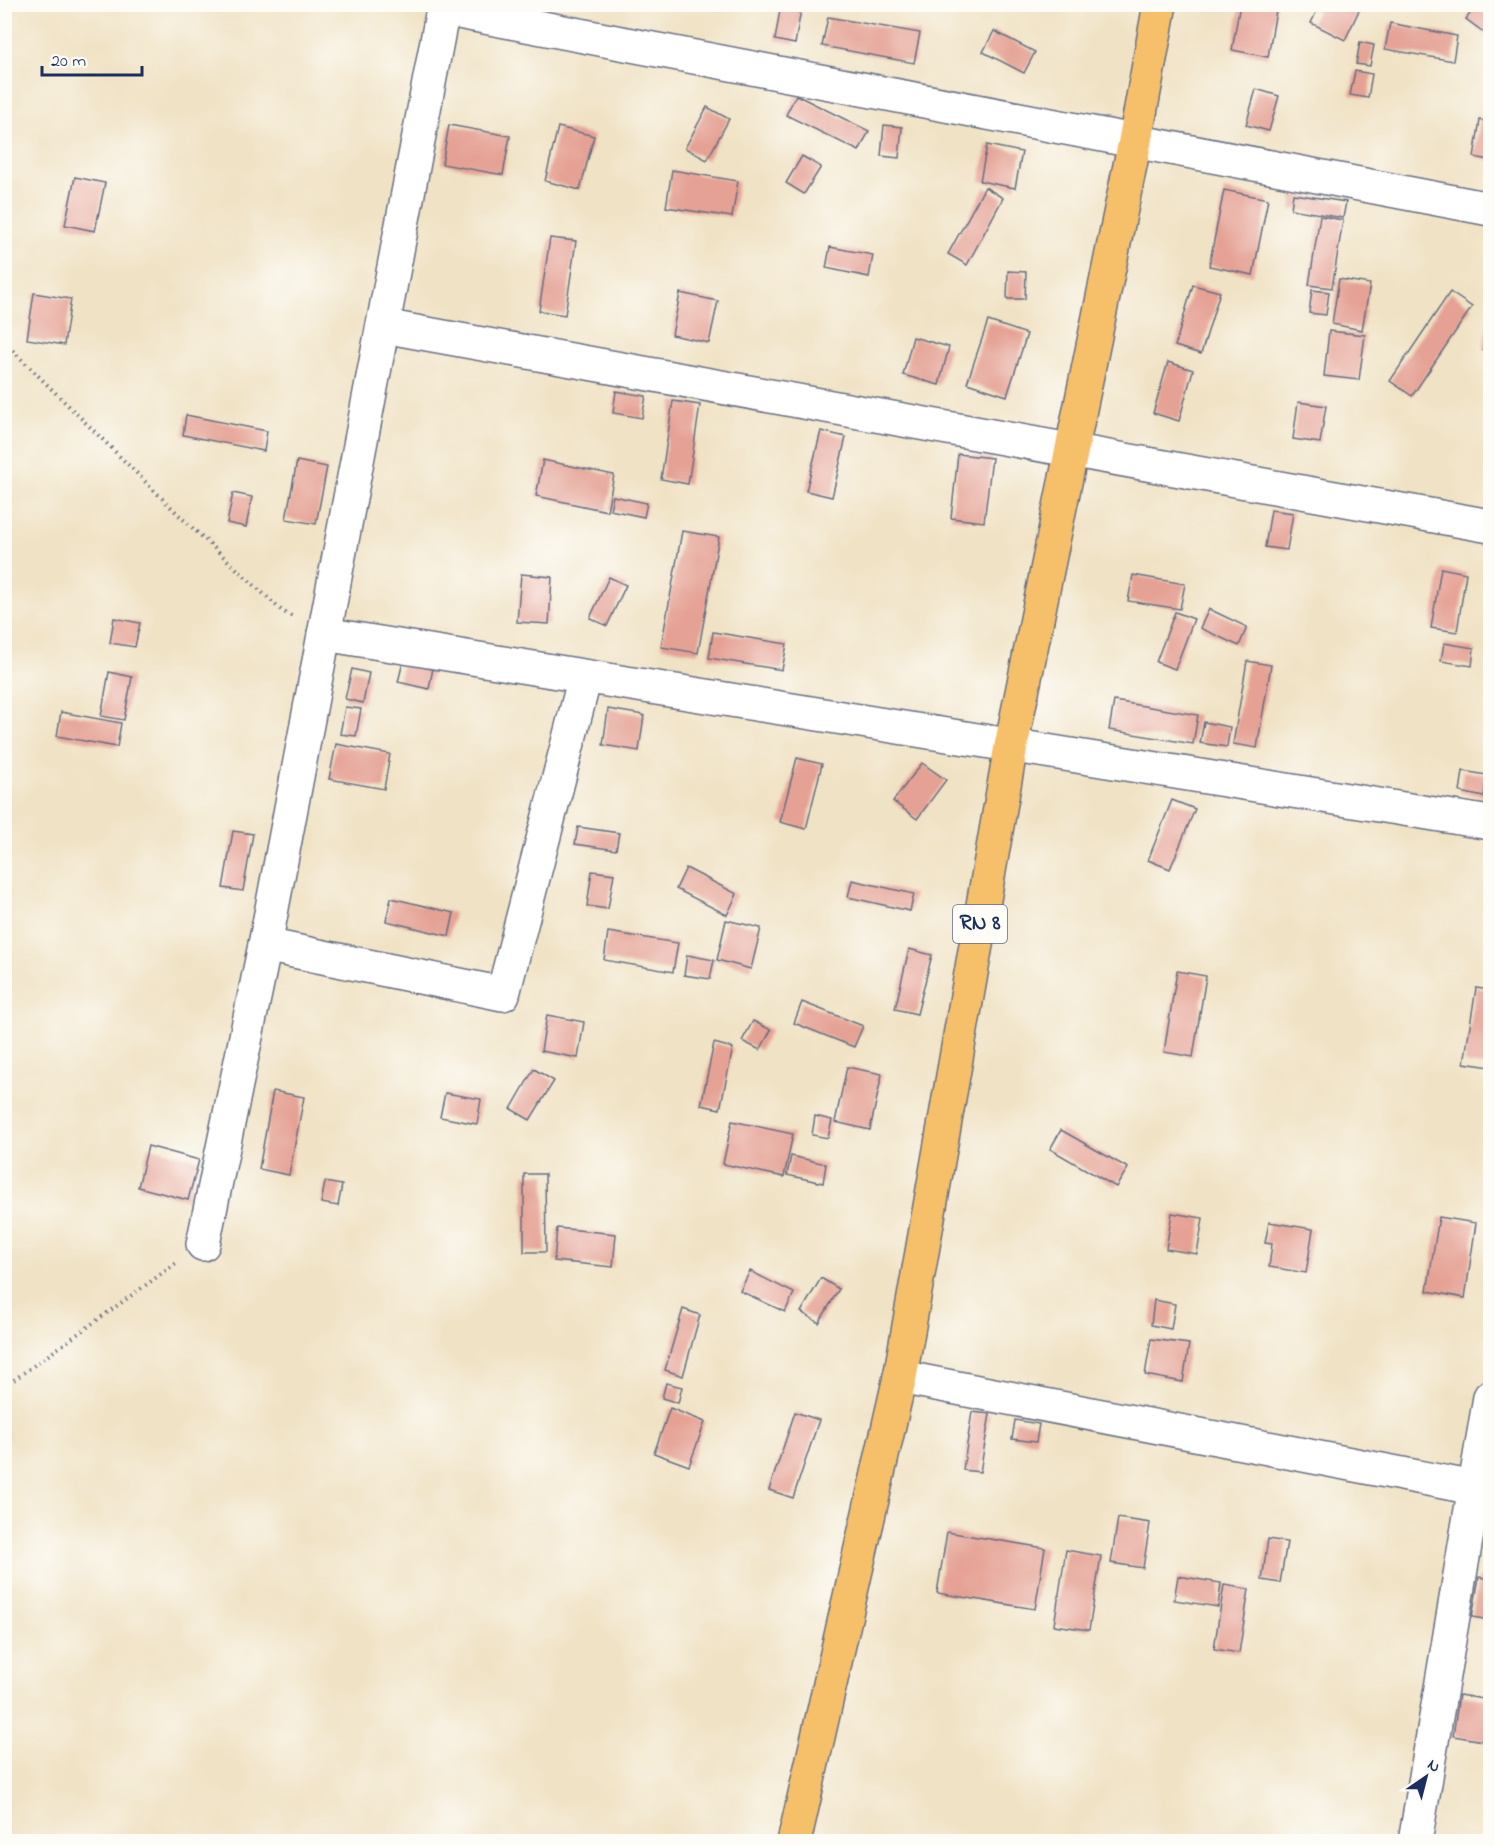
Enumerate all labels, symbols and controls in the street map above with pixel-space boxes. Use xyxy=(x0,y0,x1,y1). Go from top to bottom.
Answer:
scale bar xyxy=(42,39,142,77)
text: 20 m xyxy=(51,49,86,75)
road number: RN 8 xyxy=(953,905,1007,943)
north arrow xyxy=(1396,1747,1456,1807)
text: N xyxy=(1422,1753,1445,1779)

